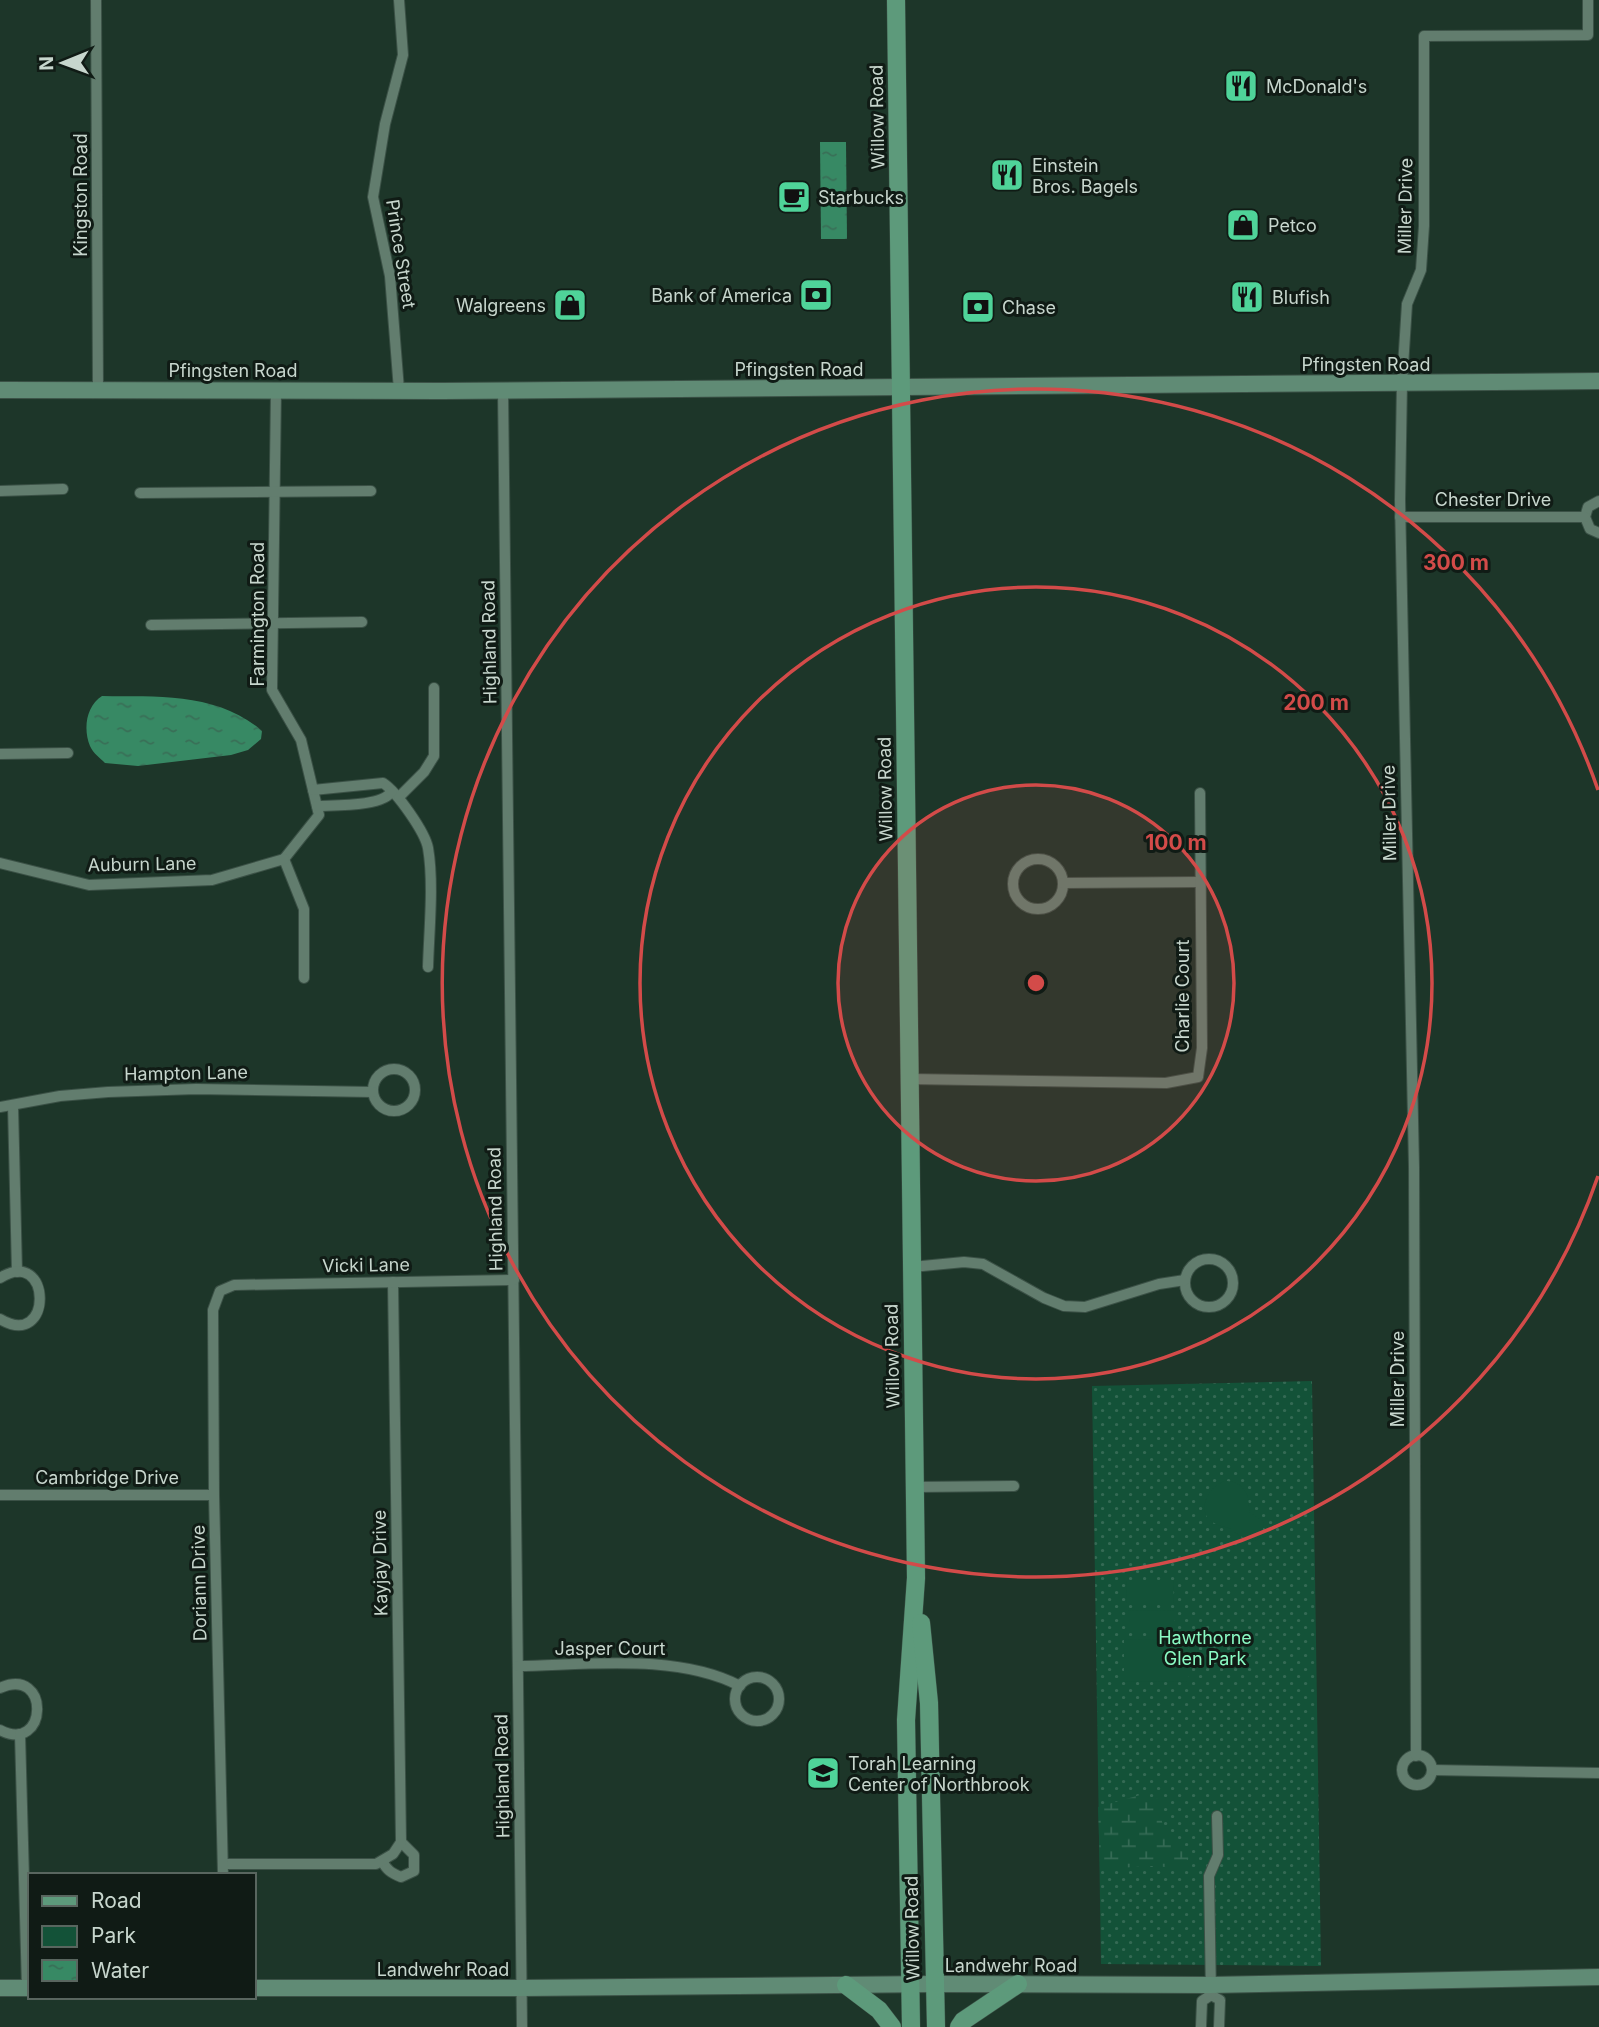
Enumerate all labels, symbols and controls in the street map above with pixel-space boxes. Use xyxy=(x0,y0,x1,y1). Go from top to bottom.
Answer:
north arrow xyxy=(28,28,98,98)
text: N xyxy=(35,56,58,71)
street label: Willow Road xyxy=(866,65,888,169)
restaurant icon: McDonald's xyxy=(1222,67,1260,105)
place label: McDonald's xyxy=(1266,76,1367,97)
street label: Kingston Road xyxy=(70,133,91,257)
place label: Einstein Bros. Bagels xyxy=(1032,155,1138,197)
restaurant icon: Einstein Bros. Bagels xyxy=(988,156,1026,194)
street label: Miller Drive xyxy=(1394,158,1416,254)
cafe icon: Starbucks xyxy=(775,178,813,216)
place label: Starbucks xyxy=(818,187,904,208)
street label: Prince Street xyxy=(382,198,420,310)
shop icon: Petco xyxy=(1224,206,1262,244)
place label: Petco xyxy=(1268,215,1317,236)
bank icon: Bank of America xyxy=(797,276,835,314)
restaurant icon: Blufish xyxy=(1228,278,1266,316)
place label: Bank of America xyxy=(651,285,792,306)
shop icon: Walgreens xyxy=(551,286,589,324)
place label: Blufish xyxy=(1272,287,1330,308)
bank icon: Chase xyxy=(959,288,997,326)
place label: Walgreens xyxy=(456,295,546,316)
place label: Chase xyxy=(1002,297,1056,318)
street label: Pfingsten Road xyxy=(1301,354,1431,375)
street label: Pfingsten Road xyxy=(734,359,864,380)
street label: Pfingsten Road xyxy=(168,360,298,381)
street label: Chester Drive xyxy=(1435,489,1551,510)
street label: Farmington Road xyxy=(247,542,268,686)
text: 300 m xyxy=(1423,550,1489,575)
street label: Highland Road xyxy=(477,580,501,704)
text: 200 m xyxy=(1283,690,1349,715)
street label: Willow Road xyxy=(874,737,896,841)
street label: Miller Drive xyxy=(1378,765,1400,861)
text: 100 m xyxy=(1145,830,1207,855)
street label: Auburn Lane xyxy=(87,853,197,875)
street label: Charlie Court xyxy=(1172,940,1193,1052)
centre of rings xyxy=(1024,971,1048,995)
street label: Hampton Lane xyxy=(124,1061,248,1085)
street label: Highland Road xyxy=(483,1147,507,1271)
street label: Vicki Lane xyxy=(322,1254,410,1276)
street label: Willow Road xyxy=(881,1304,903,1408)
street label: Miller Drive xyxy=(1387,1331,1408,1427)
street label: Cambridge Drive xyxy=(35,1467,179,1488)
street label: Kayjay Drive xyxy=(369,1510,391,1616)
street label: Doriann Drive xyxy=(187,1525,211,1641)
park label: Hawthorne Glen Park xyxy=(1158,1627,1252,1669)
street label: Jasper Court xyxy=(555,1638,665,1659)
street label: Highland Road xyxy=(490,1714,514,1838)
place label: Torah Learning Center of Northbrook xyxy=(848,1753,1030,1795)
school or university icon: Torah Learning Center of Northbrook xyxy=(804,1754,842,1792)
legend xyxy=(28,1873,256,1999)
street label: Willow Road xyxy=(901,1876,923,1980)
text: Road xyxy=(91,1888,142,1913)
text: Park xyxy=(91,1923,136,1948)
street label: Landwehr Road xyxy=(945,1955,1077,1976)
text: Water xyxy=(91,1958,149,1983)
street label: Landwehr Road xyxy=(377,1959,509,1980)

